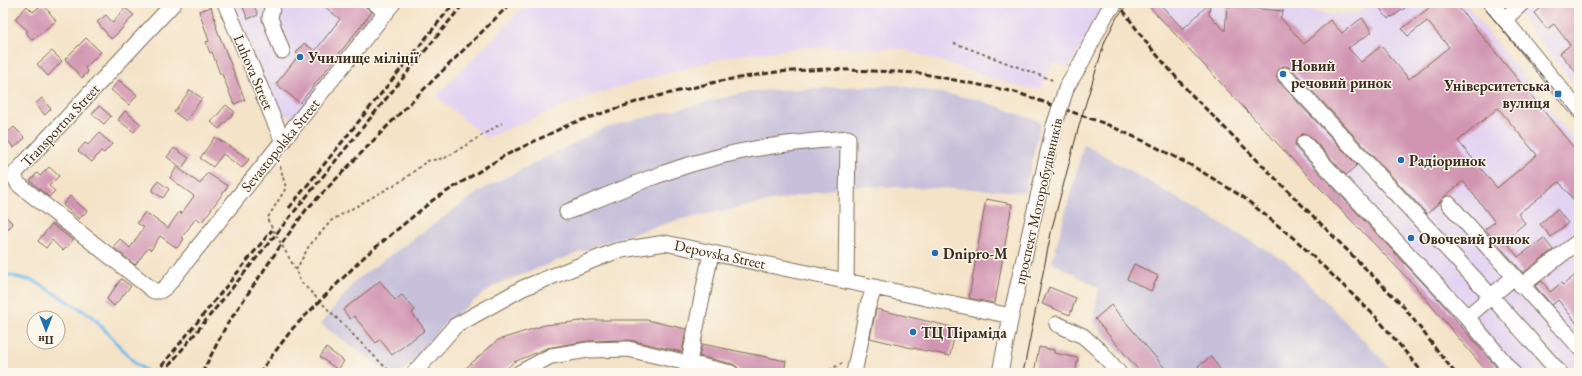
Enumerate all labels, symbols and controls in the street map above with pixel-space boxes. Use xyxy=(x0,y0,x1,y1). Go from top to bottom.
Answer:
street label: Luhova Street xyxy=(230,32,278,113)
place label: Училище міліції xyxy=(307,48,419,67)
marker: Училище міліції xyxy=(295,52,305,62)
place label: Новий речовий ринок xyxy=(1291,56,1392,92)
marker: Новий речовий ринок xyxy=(1278,69,1288,79)
place label: Університетська вулиця xyxy=(1443,76,1550,112)
street label: Transportna Street xyxy=(17,79,104,171)
marker: Університетська вулиця xyxy=(1553,89,1563,99)
street label: Sevastopolska Street xyxy=(237,94,324,195)
street label: проспект Моторобудівників xyxy=(1010,116,1066,286)
place label: Радіоринок xyxy=(1409,151,1486,170)
marker: Радіоринок xyxy=(1396,155,1406,165)
place label: Овочевий ринок xyxy=(1419,229,1531,248)
marker: Овочевий ринок xyxy=(1406,233,1416,243)
street label: Depovska Street xyxy=(673,235,768,273)
place label: Dnipro-M xyxy=(943,244,1008,263)
marker: Dnipro-M xyxy=(930,248,940,258)
north arrow xyxy=(26,310,66,350)
place label: ТЦ Піраміда xyxy=(921,323,1007,342)
marker: ТЦ Піраміда xyxy=(908,327,918,337)
text: Пн xyxy=(38,333,54,347)

